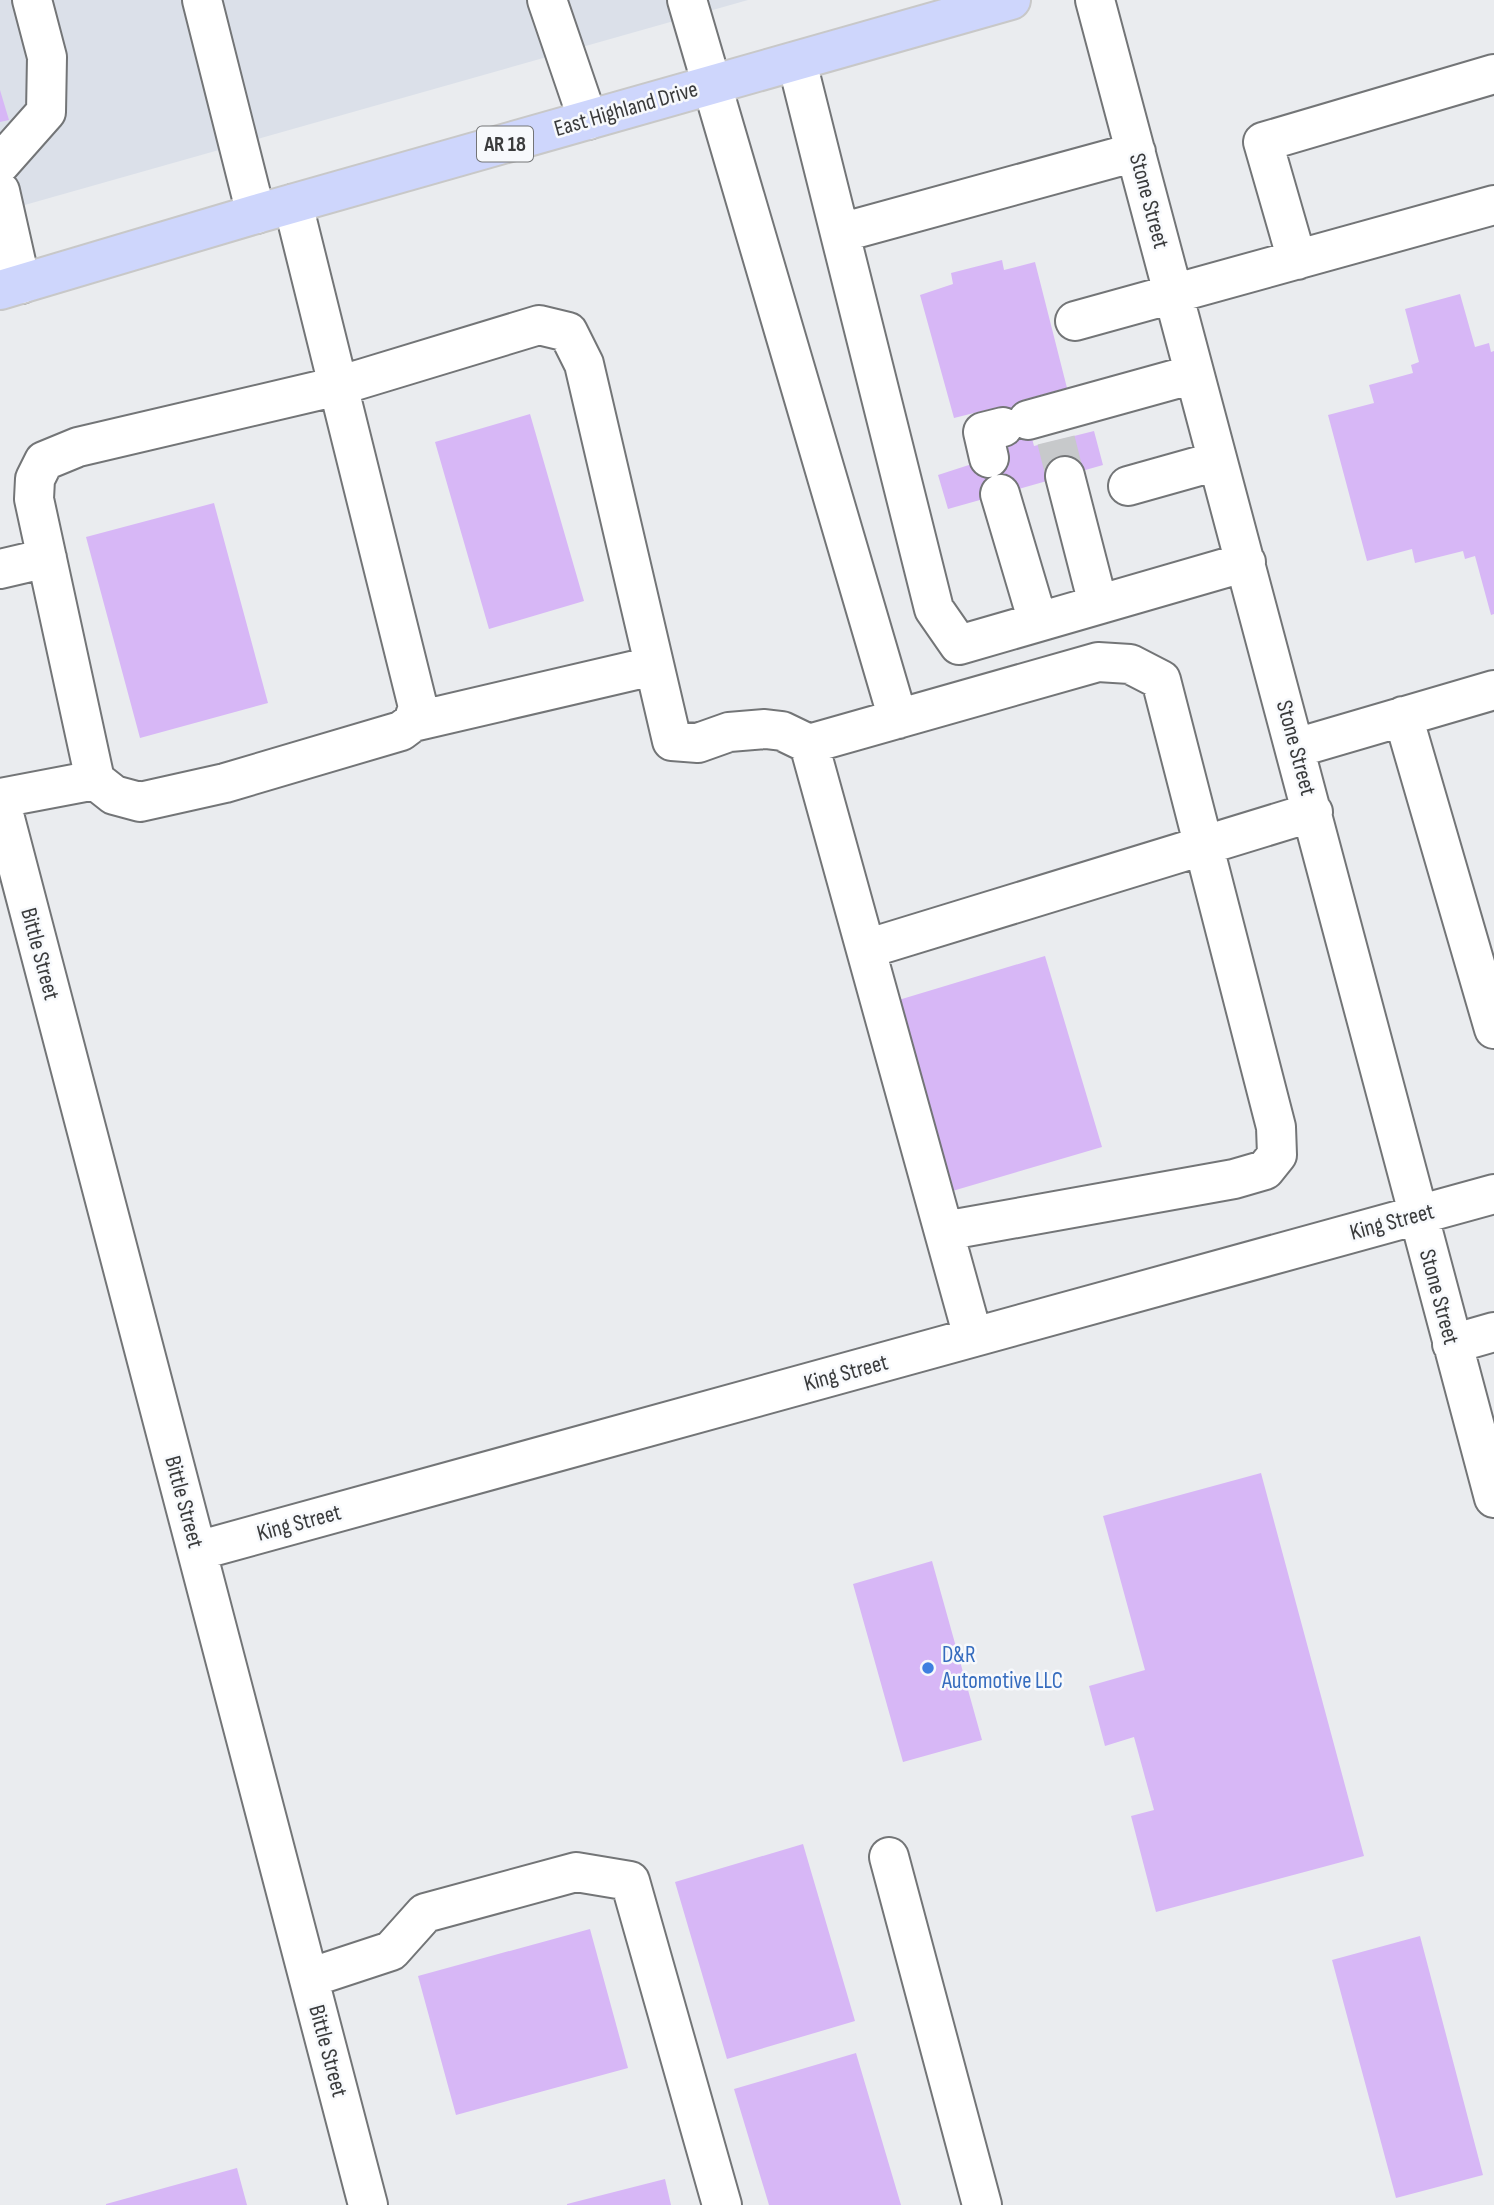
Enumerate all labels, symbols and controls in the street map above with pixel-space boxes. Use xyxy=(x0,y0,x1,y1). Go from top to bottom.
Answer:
street label: East Highland Drive xyxy=(551,75,701,143)
road number: AR 18 xyxy=(477,127,533,162)
street label: Stone Street xyxy=(1123,150,1175,252)
street label: Stone Street xyxy=(1270,697,1322,799)
street label: Bittle Street xyxy=(14,905,66,1003)
street label: King Street xyxy=(1347,1197,1437,1247)
street label: Stone Street xyxy=(1413,1246,1465,1348)
street label: King Street xyxy=(801,1348,891,1398)
street label: Bittle Street xyxy=(158,1453,210,1551)
street label: King Street xyxy=(254,1498,344,1548)
place label: D&R Automotive LLC xyxy=(941,1641,1063,1695)
marker: D&R Automotive LLC xyxy=(920,1660,936,1676)
street label: Bittle Street xyxy=(302,2002,354,2100)

